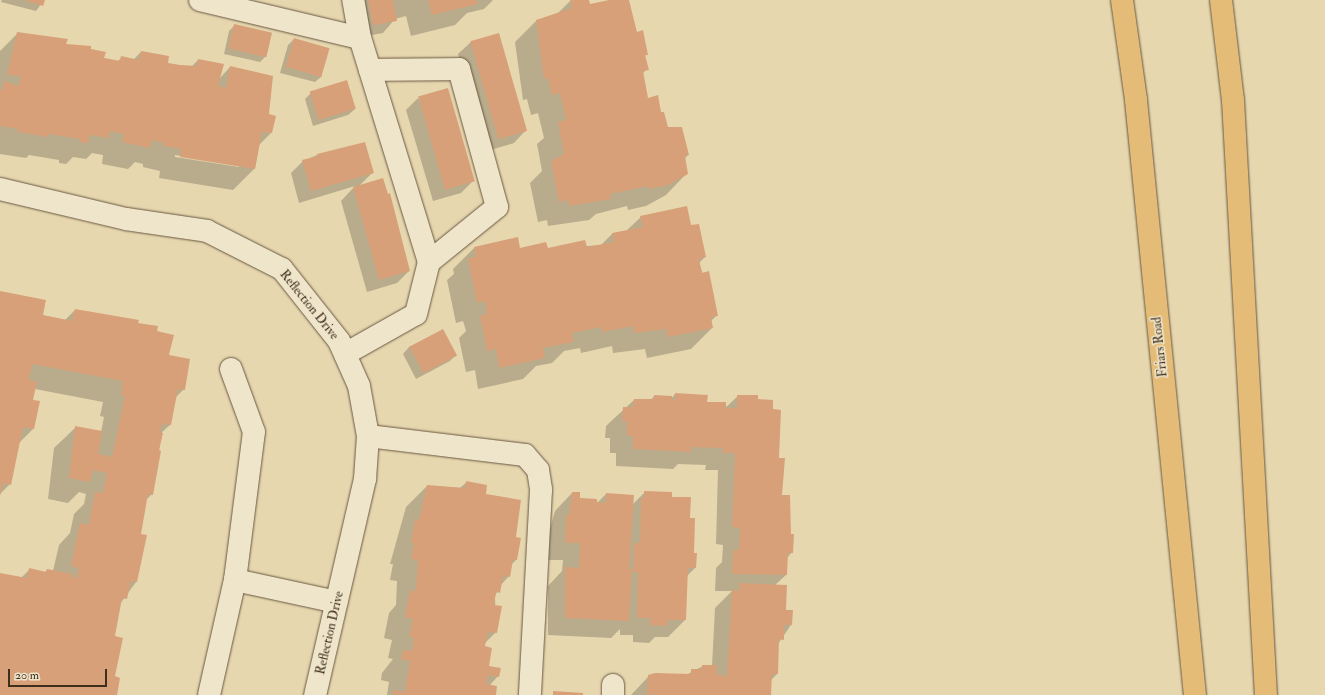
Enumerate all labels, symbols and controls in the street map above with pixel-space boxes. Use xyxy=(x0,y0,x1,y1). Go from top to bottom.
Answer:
street label: Reflection Drive xyxy=(276,267,342,343)
street label: Friars Road xyxy=(1149,316,1171,378)
street label: Reflection Drive xyxy=(313,590,347,676)
scale bar xyxy=(10,661,109,687)
text: 20 m xyxy=(15,668,39,683)

